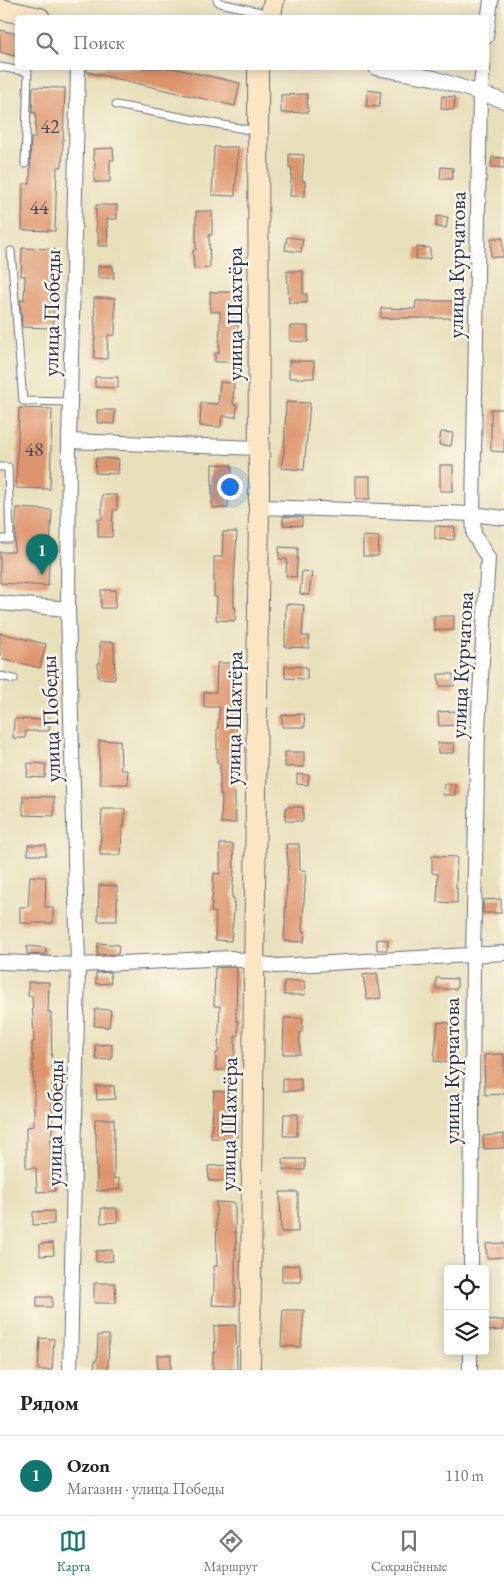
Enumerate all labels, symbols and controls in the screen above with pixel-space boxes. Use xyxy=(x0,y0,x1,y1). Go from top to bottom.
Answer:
search box xyxy=(15,15,489,70)
icon: search xyxy=(33,29,61,57)
text: Поиск xyxy=(73,30,125,55)
house number: 42 xyxy=(40,113,60,139)
street label: улица Курчатова xyxy=(441,191,472,339)
house number: 44 xyxy=(29,194,49,220)
street label: улица Шахтёра xyxy=(220,247,249,381)
street label: улица Победы xyxy=(36,249,67,377)
house number: 48 xyxy=(24,436,44,462)
your location xyxy=(217,474,243,500)
pin: 1 xyxy=(26,534,58,575)
street label: улица Курчатова xyxy=(443,591,480,739)
street label: улица Шахтёра xyxy=(218,650,249,785)
street label: улица Победы xyxy=(34,655,67,783)
street label: улица Курчатова xyxy=(437,997,466,1145)
street label: улица Шахтёра xyxy=(213,1056,244,1191)
street label: улица Победы xyxy=(39,1059,70,1187)
map controls xyxy=(444,1265,489,1355)
button: locate xyxy=(444,1265,489,1310)
button: layers xyxy=(444,1310,489,1355)
text: Рядом xyxy=(20,1389,79,1416)
text: Ozon xyxy=(67,1453,110,1478)
text: 1 xyxy=(32,1465,40,1486)
text: 110 m xyxy=(445,1465,484,1486)
text: Магазин · улица Победы xyxy=(67,1478,224,1499)
tab: Карта xyxy=(57,1527,90,1575)
tab: Маршрут xyxy=(204,1527,257,1575)
tab: Сохранённые xyxy=(371,1527,447,1575)

